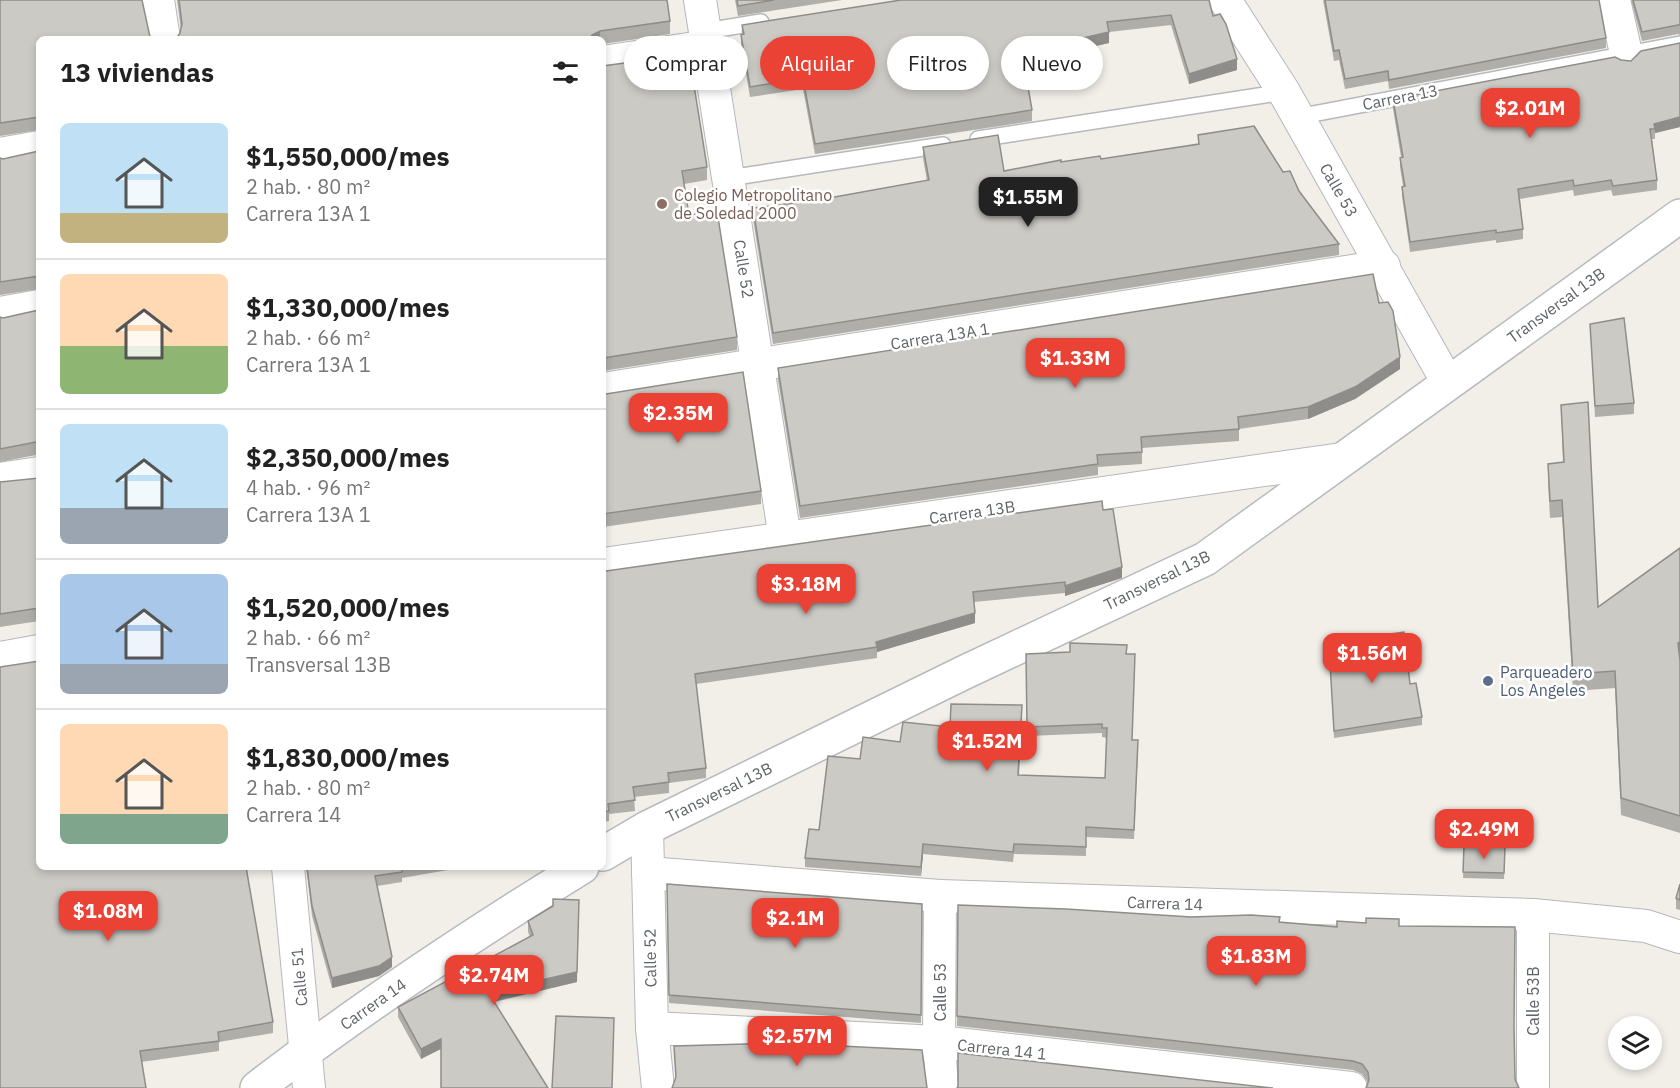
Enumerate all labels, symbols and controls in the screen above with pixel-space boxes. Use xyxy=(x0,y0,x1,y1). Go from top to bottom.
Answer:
chip: Comprar xyxy=(624,36,748,90)
chip: Alquilar xyxy=(760,36,875,90)
chip: Filtros xyxy=(887,36,989,90)
chip: Nuevo xyxy=(1001,36,1103,90)
text: 13 viviendas xyxy=(60,55,214,89)
icon: filters xyxy=(549,56,582,89)
street label: Carrera 13 xyxy=(1361,80,1439,114)
pin: $2.01M xyxy=(1481,88,1579,139)
text: $2.01M xyxy=(1495,94,1565,121)
text: $1,550,000/mes xyxy=(246,139,450,173)
icon: home xyxy=(108,147,180,219)
street label: Calle 53 xyxy=(1316,160,1362,220)
text: 2 hab. · 80 m² xyxy=(246,173,370,200)
pin: $1.55M xyxy=(979,177,1077,228)
text: $1.55M xyxy=(993,183,1063,210)
place label: Colegio Metropolitano de Soledad 2000 xyxy=(674,185,832,223)
marker: Colegio Metropolitano de Soledad 2000 xyxy=(655,197,669,211)
text: Carrera 13A 1 xyxy=(246,200,371,227)
street label: Calle 52 xyxy=(730,238,758,300)
street label: Transversal 13B xyxy=(1503,263,1609,347)
text: $1,330,000/mes xyxy=(246,290,450,324)
icon: home xyxy=(108,298,180,370)
street label: Carrera 13A 1 xyxy=(889,318,991,354)
text: 2 hab. · 66 m² xyxy=(246,324,370,351)
pin: $1.33M xyxy=(1026,338,1124,389)
text: $1.33M xyxy=(1040,344,1110,371)
text: Carrera 13A 1 xyxy=(246,351,371,378)
pin: $2.35M xyxy=(629,393,727,444)
text: $2.35M xyxy=(643,399,713,426)
text: $2,350,000/mes xyxy=(246,440,450,474)
icon: home xyxy=(108,448,180,520)
text: 4 hab. · 96 m² xyxy=(246,474,370,501)
street label: Carrera 13B xyxy=(928,496,1016,528)
text: Carrera 13A 1 xyxy=(246,501,371,528)
street label: Transversal 13B xyxy=(1101,546,1213,614)
pin: $3.18M xyxy=(757,564,855,615)
text: $3.18M xyxy=(771,570,841,597)
text: $1,520,000/mes xyxy=(246,590,450,624)
icon: home xyxy=(108,598,180,670)
text: 2 hab. · 66 m² xyxy=(246,624,370,651)
pin: $1.56M xyxy=(1323,633,1421,684)
text: $1.56M xyxy=(1337,639,1407,666)
text: Transversal 13B xyxy=(246,651,391,678)
place label: Parqueadero Los Angeles xyxy=(1500,662,1592,700)
marker: Parqueadero Los Angeles xyxy=(1481,674,1495,688)
pin: $1.52M xyxy=(938,721,1036,772)
text: $1.52M xyxy=(952,727,1022,754)
text: $1,830,000/mes xyxy=(246,740,450,774)
icon: home xyxy=(108,748,180,820)
street label: Transversal 13B xyxy=(663,758,775,826)
text: 2 hab. · 80 m² xyxy=(246,774,370,801)
text: Carrera 14 xyxy=(246,801,341,828)
pin: $2.49M xyxy=(1435,809,1533,860)
text: $2.49M xyxy=(1449,815,1519,842)
pin: $1.08M xyxy=(59,891,157,942)
street label: Carrera 14 xyxy=(1127,892,1203,914)
text: $1.08M xyxy=(73,897,143,924)
pin: $2.1M xyxy=(753,898,837,949)
text: $2.1M xyxy=(766,904,824,931)
street label: Calle 52 xyxy=(639,928,661,988)
pin: $1.83M xyxy=(1207,936,1305,987)
text: $1.83M xyxy=(1221,942,1291,969)
street label: Calle 51 xyxy=(286,947,312,1007)
pin: $2.74M xyxy=(445,955,543,1006)
text: $2.74M xyxy=(459,961,529,988)
street label: Calle 53 xyxy=(930,963,950,1021)
street label: Calle 53B xyxy=(1523,966,1543,1036)
street label: Carrera 14 xyxy=(336,974,410,1034)
pin: $2.57M xyxy=(748,1016,846,1067)
map controls xyxy=(1608,1016,1662,1070)
button: layers xyxy=(1608,1016,1662,1070)
text: $2.57M xyxy=(762,1022,832,1049)
street label: Carrera 14 1 xyxy=(956,1034,1048,1064)

